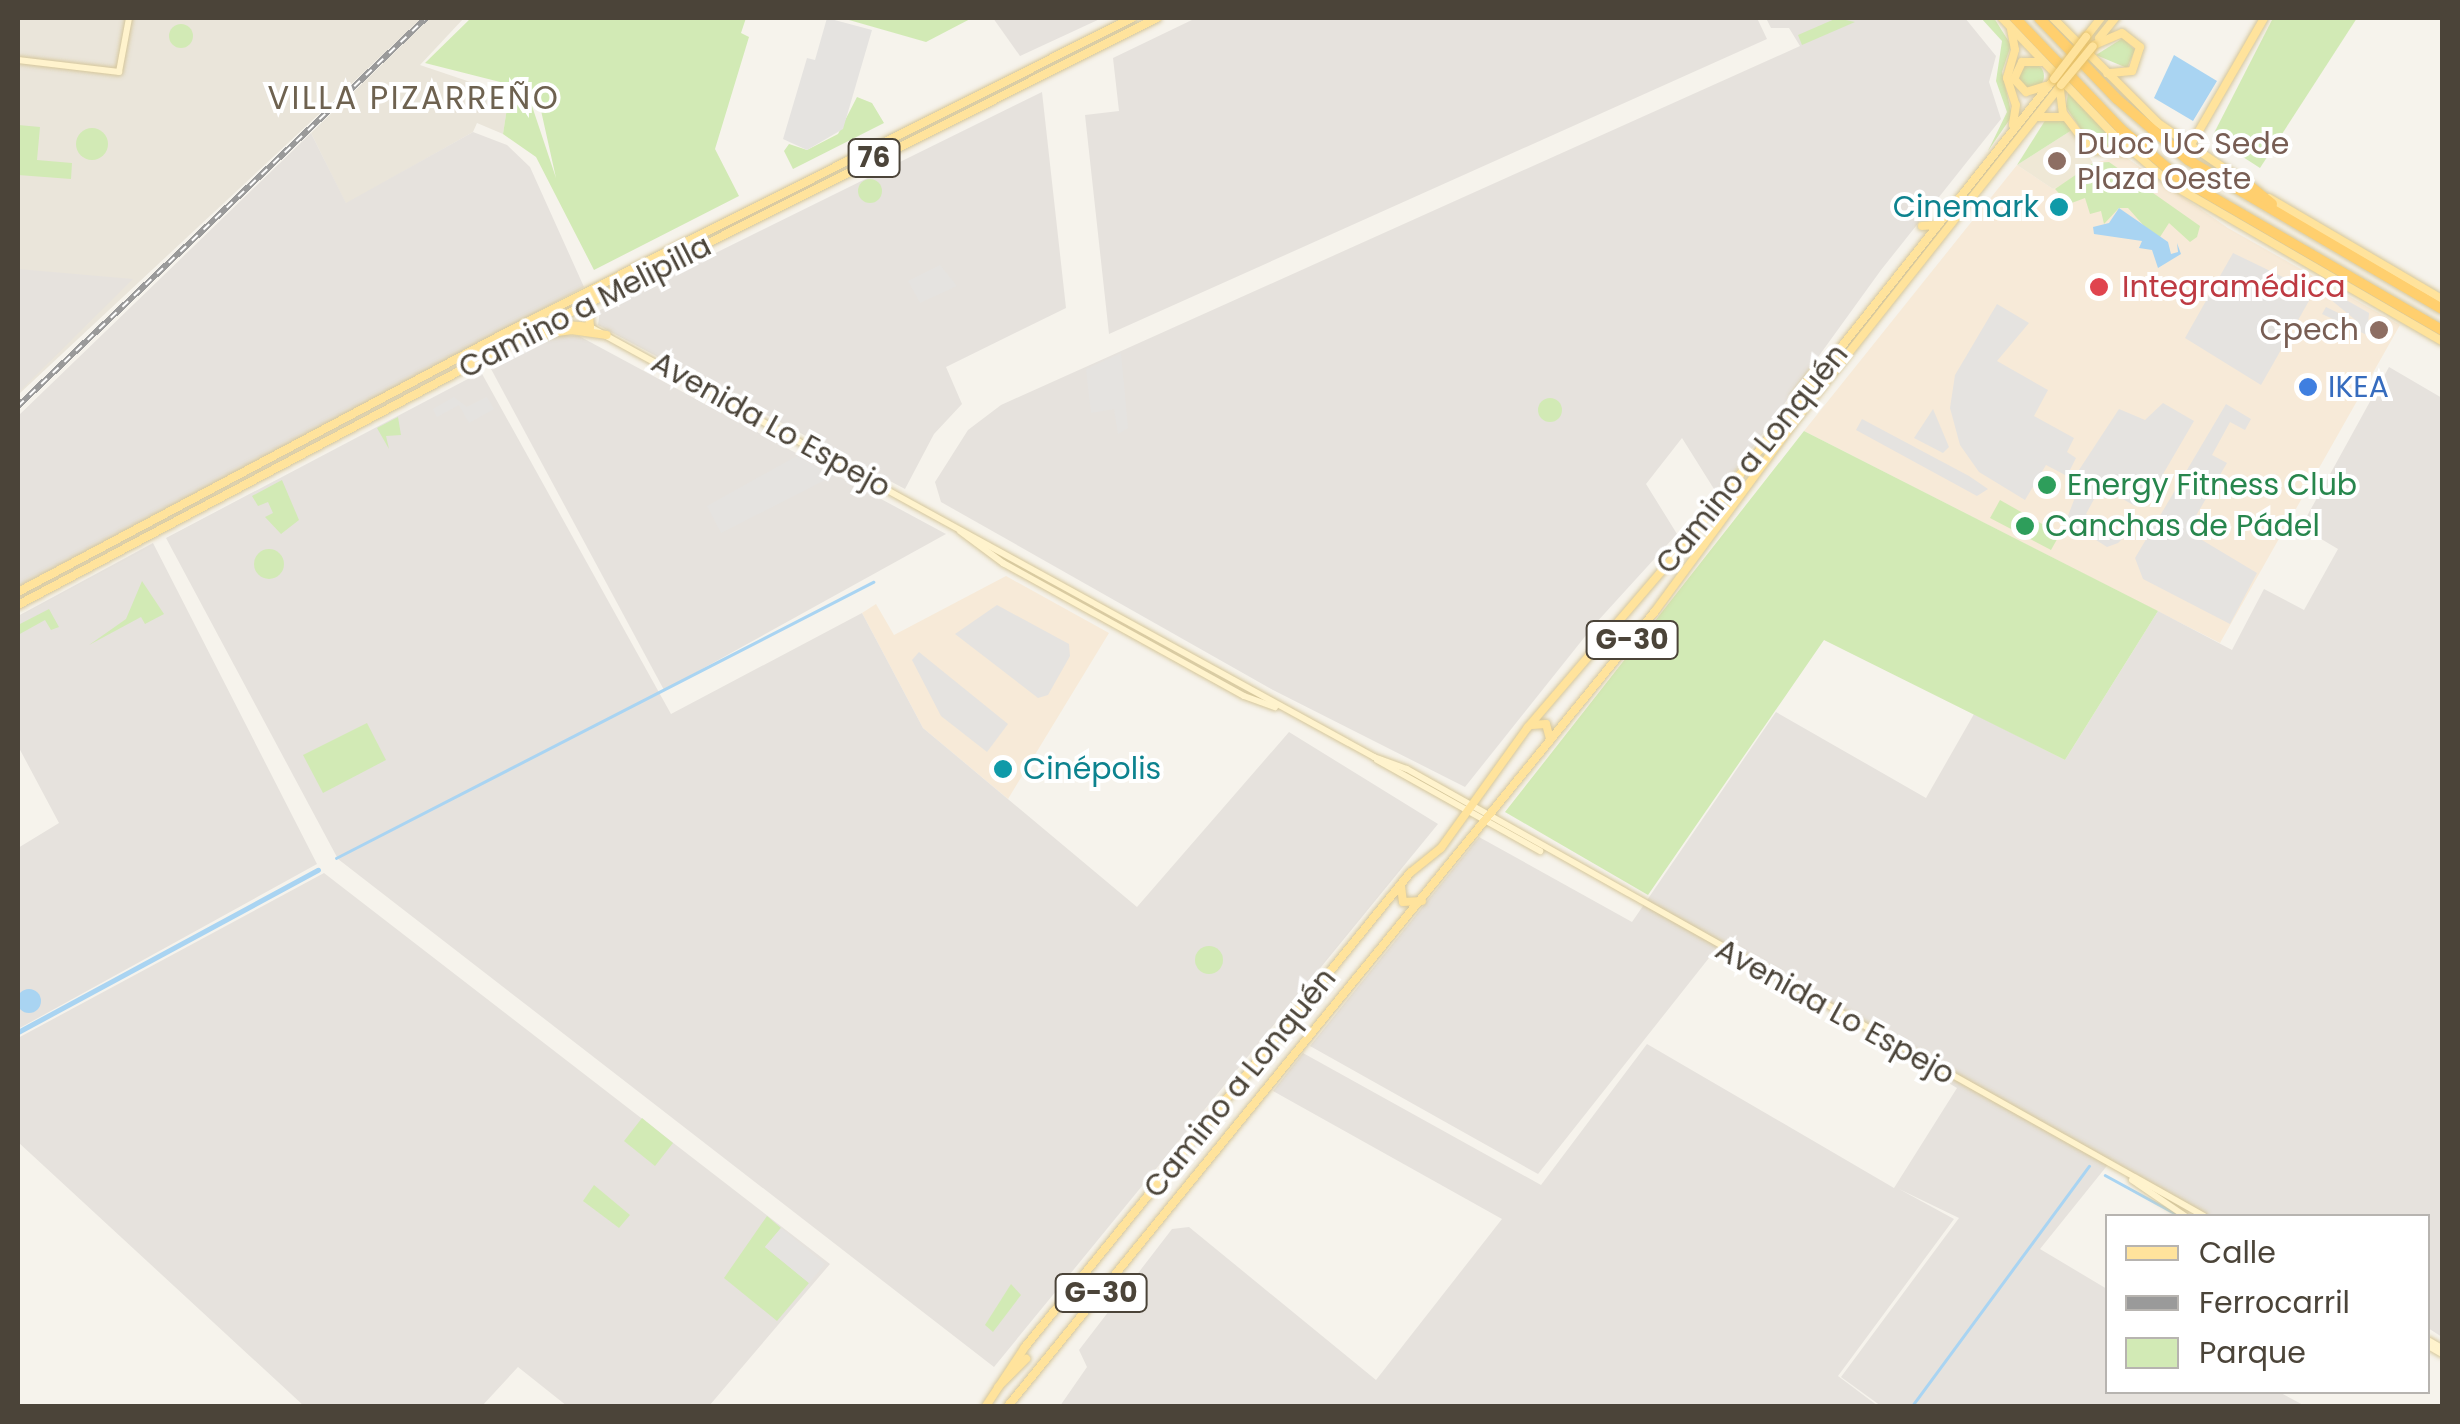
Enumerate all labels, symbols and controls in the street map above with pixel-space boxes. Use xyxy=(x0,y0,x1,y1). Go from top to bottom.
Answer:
district label: VILLA PIZARREÑO xyxy=(267,79,561,117)
place label: Duoc UC Sede Plaza Oeste xyxy=(2077,126,2289,196)
road number: 76 xyxy=(846,135,902,181)
marker: Duoc UC Sede Plaza Oeste xyxy=(2046,150,2068,172)
place label: Cinemark xyxy=(1893,189,2039,225)
marker: Cinemark xyxy=(2048,196,2070,218)
street label: Camino a Melipilla xyxy=(453,228,717,386)
place label: Integramédica xyxy=(2122,269,2345,305)
marker: Integramédica xyxy=(2086,274,2112,300)
place label: Cpech xyxy=(2260,312,2359,348)
marker: Cpech xyxy=(2368,319,2390,341)
street label: Camino a Lonquén xyxy=(1648,337,1856,581)
street label: Avenida Lo Espejo xyxy=(645,344,897,506)
place label: IKEA xyxy=(2328,369,2389,405)
marker: IKEA xyxy=(2297,376,2319,398)
place label: Energy Fitness Club xyxy=(2067,467,2357,503)
marker: Energy Fitness Club xyxy=(2036,474,2058,496)
place label: Canchas de Pádel xyxy=(2045,508,2320,544)
marker: Canchas de Pádel xyxy=(2014,515,2036,537)
road number: G-30 xyxy=(1584,617,1680,663)
place label: Cinépolis xyxy=(1023,751,1161,787)
marker: Cinépolis xyxy=(992,758,1014,780)
street label: Avenida Lo Espejo xyxy=(1709,931,1961,1093)
street label: Camino a Lonquén xyxy=(1136,961,1344,1205)
legend xyxy=(2105,1214,2430,1394)
text: Calle xyxy=(2199,1231,2276,1274)
road number: G-30 xyxy=(1054,1270,1148,1316)
text: Ferrocarril xyxy=(2199,1281,2350,1324)
text: Parque xyxy=(2199,1331,2306,1374)

